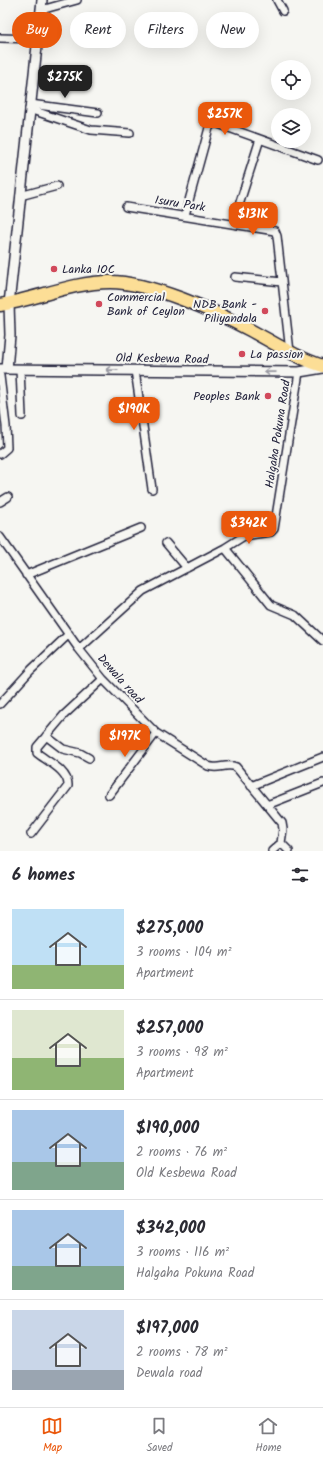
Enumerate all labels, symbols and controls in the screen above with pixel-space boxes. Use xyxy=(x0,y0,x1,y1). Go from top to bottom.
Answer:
chip: Buy xyxy=(12,12,62,48)
chip: Rent xyxy=(70,12,126,48)
chip: Filters xyxy=(134,12,198,48)
chip: New xyxy=(206,12,259,48)
map controls xyxy=(271,60,311,148)
button: locate xyxy=(271,60,311,100)
pin: $275K xyxy=(37,65,93,99)
text: $275K xyxy=(47,67,83,88)
pin: $257K xyxy=(197,102,253,136)
text: $257K xyxy=(207,104,243,125)
button: layers xyxy=(271,108,311,148)
street label: Isuru Park xyxy=(153,191,207,217)
pin: $131K xyxy=(225,202,281,236)
text: $131K xyxy=(238,204,268,225)
place label: Lanka IOC xyxy=(62,260,115,279)
marker: Lanka IOC xyxy=(49,264,59,274)
place label: Commercial Bank of Ceylon xyxy=(107,288,185,321)
place label: NDB Bank - Piliyandala xyxy=(193,295,257,328)
marker: Commercial Bank of Ceylon xyxy=(94,299,104,309)
marker: NDB Bank - Piliyandala xyxy=(260,306,270,316)
place label: La passion xyxy=(250,345,303,364)
street label: Old Kesbewa Road xyxy=(115,349,210,369)
marker: La passion xyxy=(237,349,247,359)
one-way arrow xyxy=(106,366,119,374)
one-way arrow xyxy=(264,368,277,376)
street label: Halgaha Pokuna Road xyxy=(260,378,296,489)
place label: Peoples Bank xyxy=(193,387,260,406)
marker: Peoples Bank xyxy=(263,391,273,401)
pin: $190K xyxy=(106,397,162,431)
text: $190K xyxy=(118,399,150,420)
pin: $342K xyxy=(221,511,277,545)
text: $342K xyxy=(230,513,268,534)
street label: Dewala road xyxy=(92,650,148,709)
pin: $197K xyxy=(97,724,153,758)
text: $197K xyxy=(109,726,141,747)
text: 6 homes xyxy=(12,862,75,889)
icon: filters xyxy=(289,864,311,886)
text: $275,000 xyxy=(136,915,203,942)
icon: home xyxy=(44,925,92,973)
text: 3 rooms · 104 m² xyxy=(136,942,231,963)
text: Apartment xyxy=(136,963,194,984)
text: $257,000 xyxy=(136,1015,203,1042)
icon: home xyxy=(44,1026,92,1074)
text: 3 rooms · 98 m² xyxy=(136,1042,228,1063)
text: Apartment xyxy=(136,1063,194,1084)
text: $190,000 xyxy=(136,1115,199,1142)
icon: home xyxy=(44,1126,92,1174)
text: 2 rooms · 76 m² xyxy=(136,1142,227,1163)
text: Old Kesbewa Road xyxy=(136,1163,237,1184)
text: $342,000 xyxy=(136,1215,205,1242)
icon: home xyxy=(44,1226,92,1274)
text: 3 rooms · 116 m² xyxy=(136,1242,229,1263)
text: Halgaha Pokuna Road xyxy=(136,1263,254,1284)
text: $197,000 xyxy=(136,1315,198,1342)
icon: home xyxy=(44,1326,92,1374)
text: 2 rooms · 78 m² xyxy=(136,1342,228,1363)
text: Dewala road xyxy=(136,1363,202,1384)
tab: Map xyxy=(41,1415,63,1457)
tab: Saved xyxy=(146,1415,173,1457)
tab: Home xyxy=(255,1415,282,1457)

